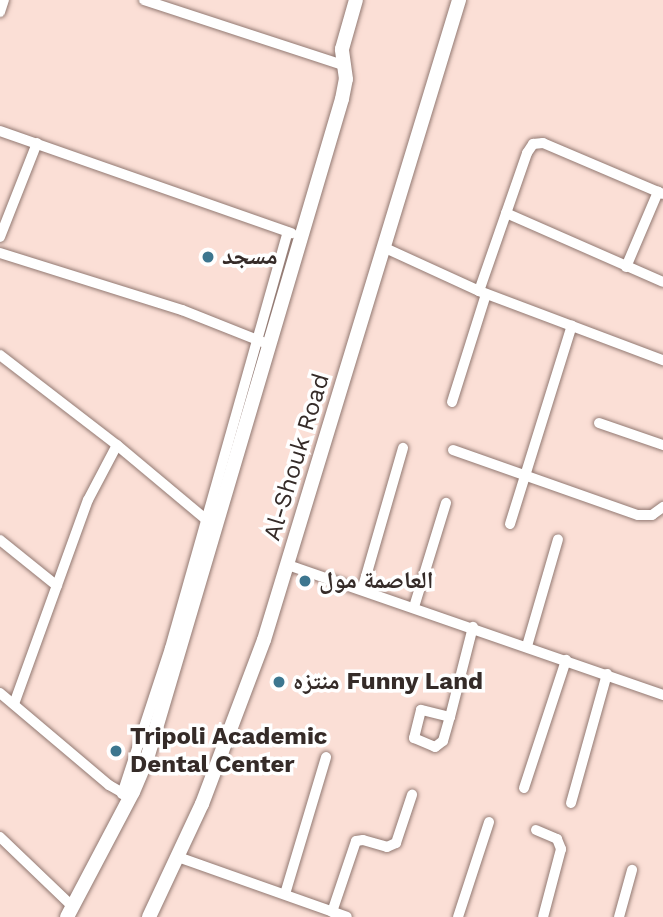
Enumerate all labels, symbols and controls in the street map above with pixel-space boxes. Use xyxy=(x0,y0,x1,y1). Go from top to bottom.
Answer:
place label: مسجد xyxy=(222,243,277,271)
marker: مسجد xyxy=(200,249,216,265)
street label: Al-Shouk Road xyxy=(258,370,336,544)
place label: العاصمة مول xyxy=(319,567,433,595)
marker: العاصمة مول xyxy=(297,573,313,589)
place label: منتزه Funny Land xyxy=(293,668,484,696)
marker: منتزه Funny Land xyxy=(271,674,287,690)
place label: Tripoli Academic Dental Center xyxy=(130,723,328,779)
marker: Tripoli Academic Dental Center xyxy=(108,743,124,759)

